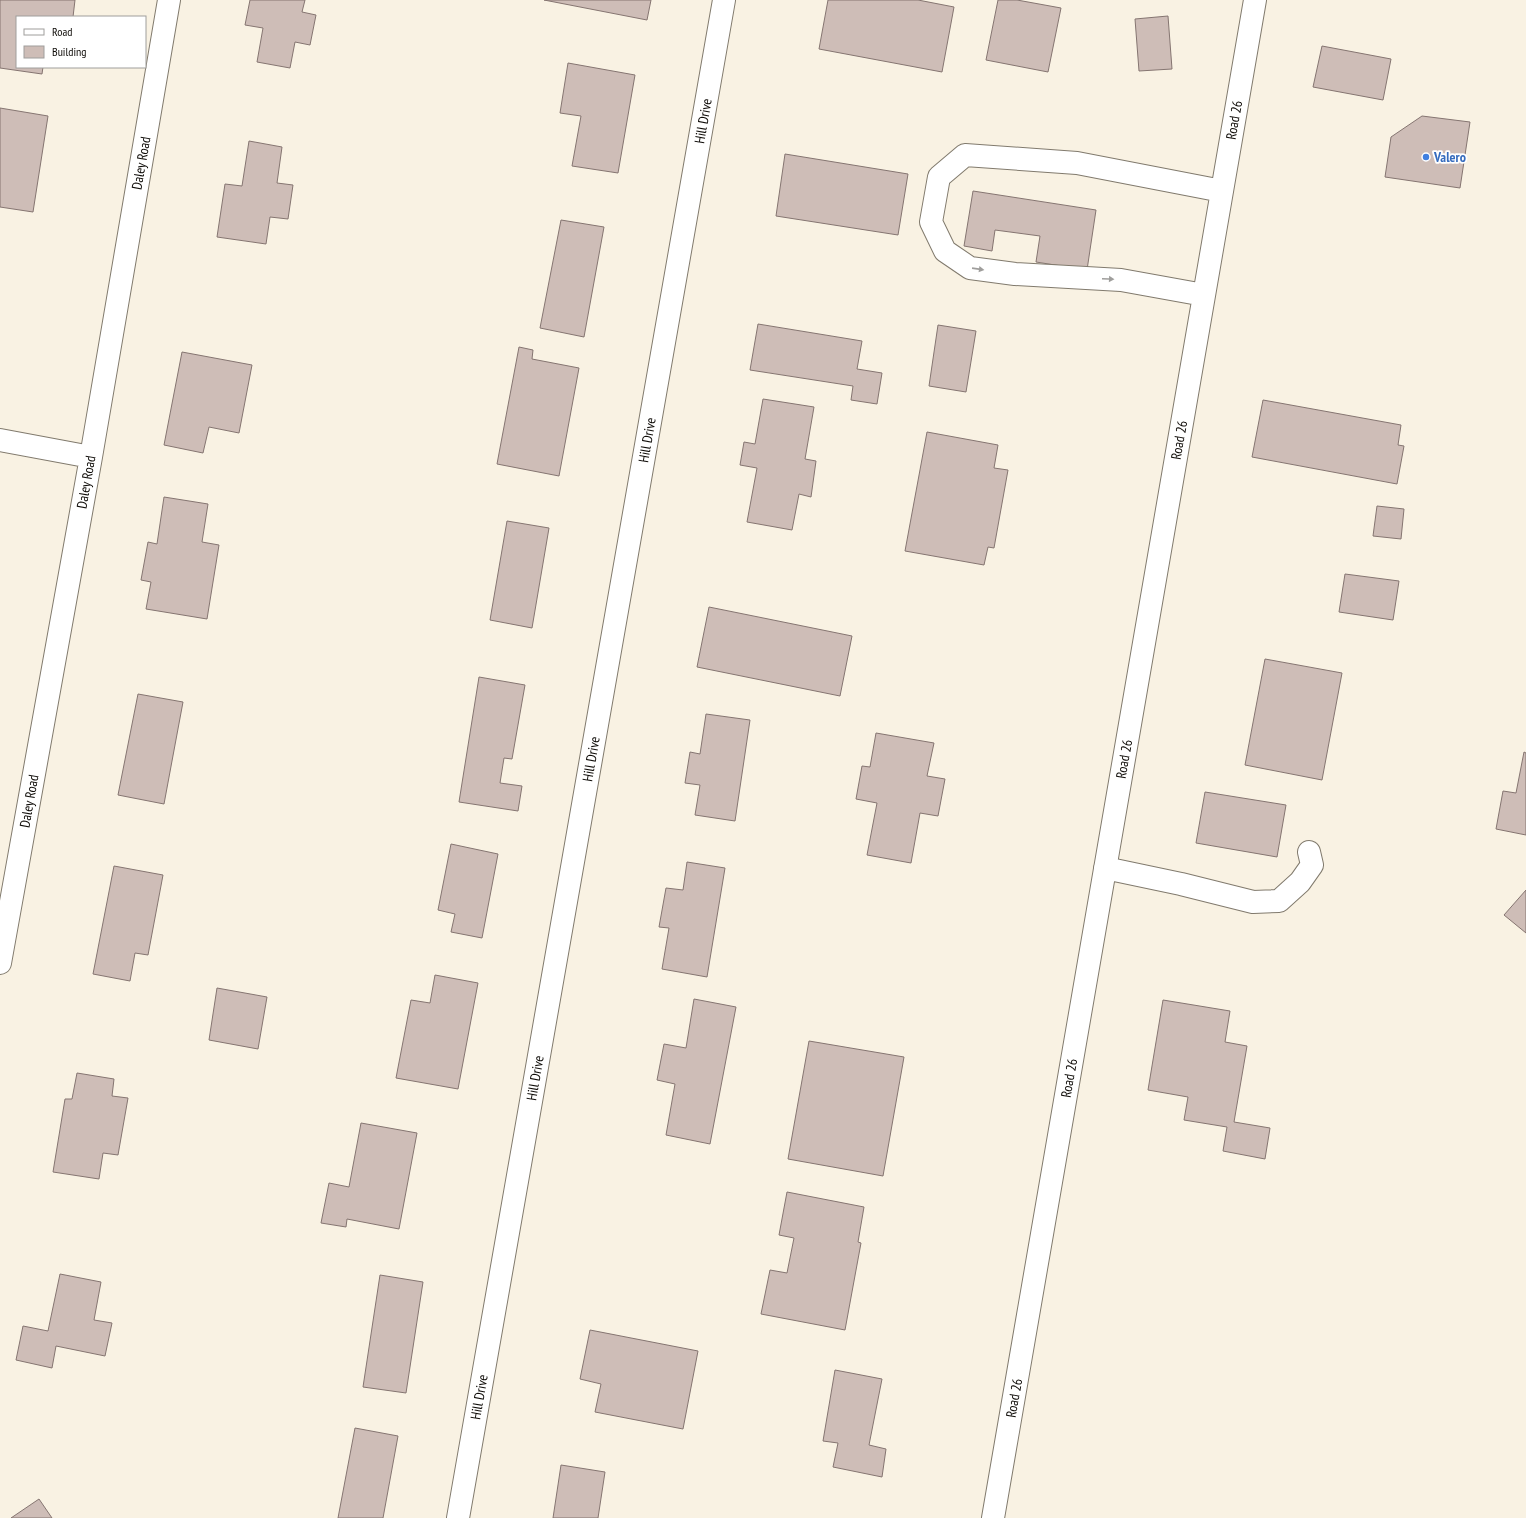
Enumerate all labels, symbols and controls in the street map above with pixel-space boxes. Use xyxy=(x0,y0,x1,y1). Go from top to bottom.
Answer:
legend xyxy=(16,16,146,68)
text: Road xyxy=(52,24,72,39)
text: Building xyxy=(52,44,87,59)
street label: Hill Drive xyxy=(690,97,716,145)
street label: Road 26 xyxy=(1222,99,1246,141)
street label: Daley Road xyxy=(127,135,155,191)
place label: Valero xyxy=(1433,148,1466,166)
marker: Valero xyxy=(1421,152,1431,162)
one-way arrow xyxy=(972,266,985,272)
one-way arrow xyxy=(1102,276,1114,283)
street label: Hill Drive xyxy=(634,416,660,464)
street label: Road 26 xyxy=(1167,419,1191,461)
street label: Daley Road xyxy=(72,454,100,510)
street label: Hill Drive xyxy=(578,735,604,783)
street label: Road 26 xyxy=(1112,738,1136,780)
street label: Daley Road xyxy=(15,773,43,829)
street label: Hill Drive xyxy=(522,1054,548,1102)
street label: Road 26 xyxy=(1057,1057,1081,1099)
street label: Hill Drive xyxy=(466,1373,492,1421)
street label: Road 26 xyxy=(1002,1377,1026,1419)

